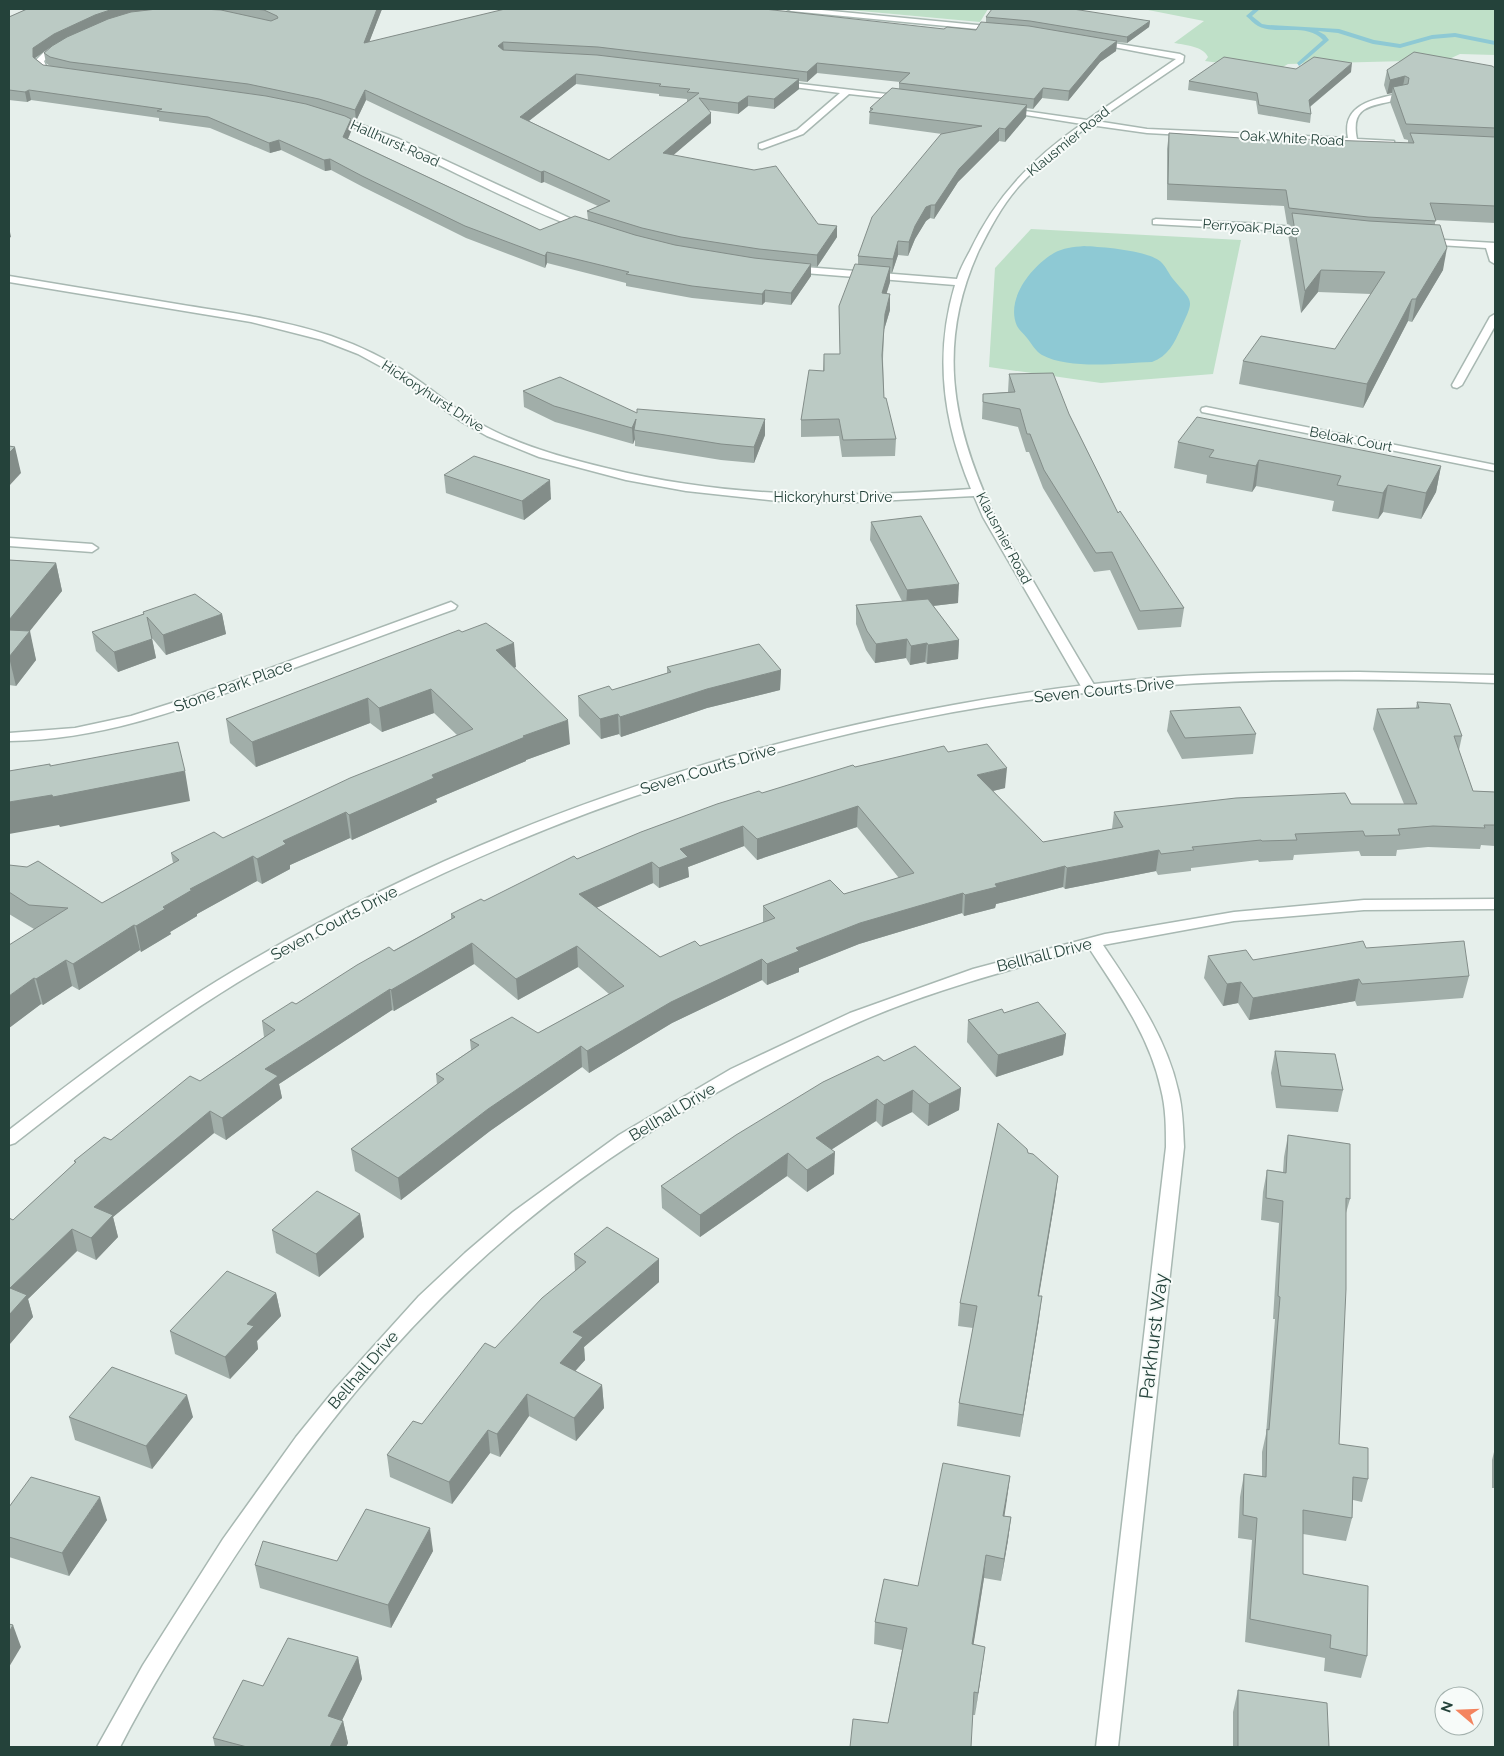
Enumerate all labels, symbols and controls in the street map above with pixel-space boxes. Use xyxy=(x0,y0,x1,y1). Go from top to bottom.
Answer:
street label: Klausmier Road xyxy=(1024,103,1112,179)
street label: Hallhurst Road xyxy=(348,116,442,170)
street label: Oak White Road xyxy=(1239,127,1345,149)
street label: Perryoak Place xyxy=(1202,216,1300,238)
street label: Hickoryhurst Drive xyxy=(379,357,487,435)
street label: Beloak Court xyxy=(1308,423,1394,455)
street label: Hickoryhurst Drive xyxy=(774,489,892,505)
street label: Klausmier Road xyxy=(973,489,1035,587)
street label: Stone Park Place xyxy=(171,656,295,716)
street label: Seven Courts Drive xyxy=(1033,673,1175,707)
street label: Seven Courts Drive xyxy=(638,739,778,799)
street label: Seven Courts Drive xyxy=(267,882,401,964)
street label: Bellhall Drive xyxy=(995,934,1093,976)
street label: Bellhall Drive xyxy=(625,1079,719,1145)
street label: Parkhurst Way xyxy=(1134,1272,1172,1400)
street label: Bellhall Drive xyxy=(324,1327,402,1413)
north arrow xyxy=(1434,1686,1484,1736)
text: N xyxy=(1437,1699,1456,1714)

